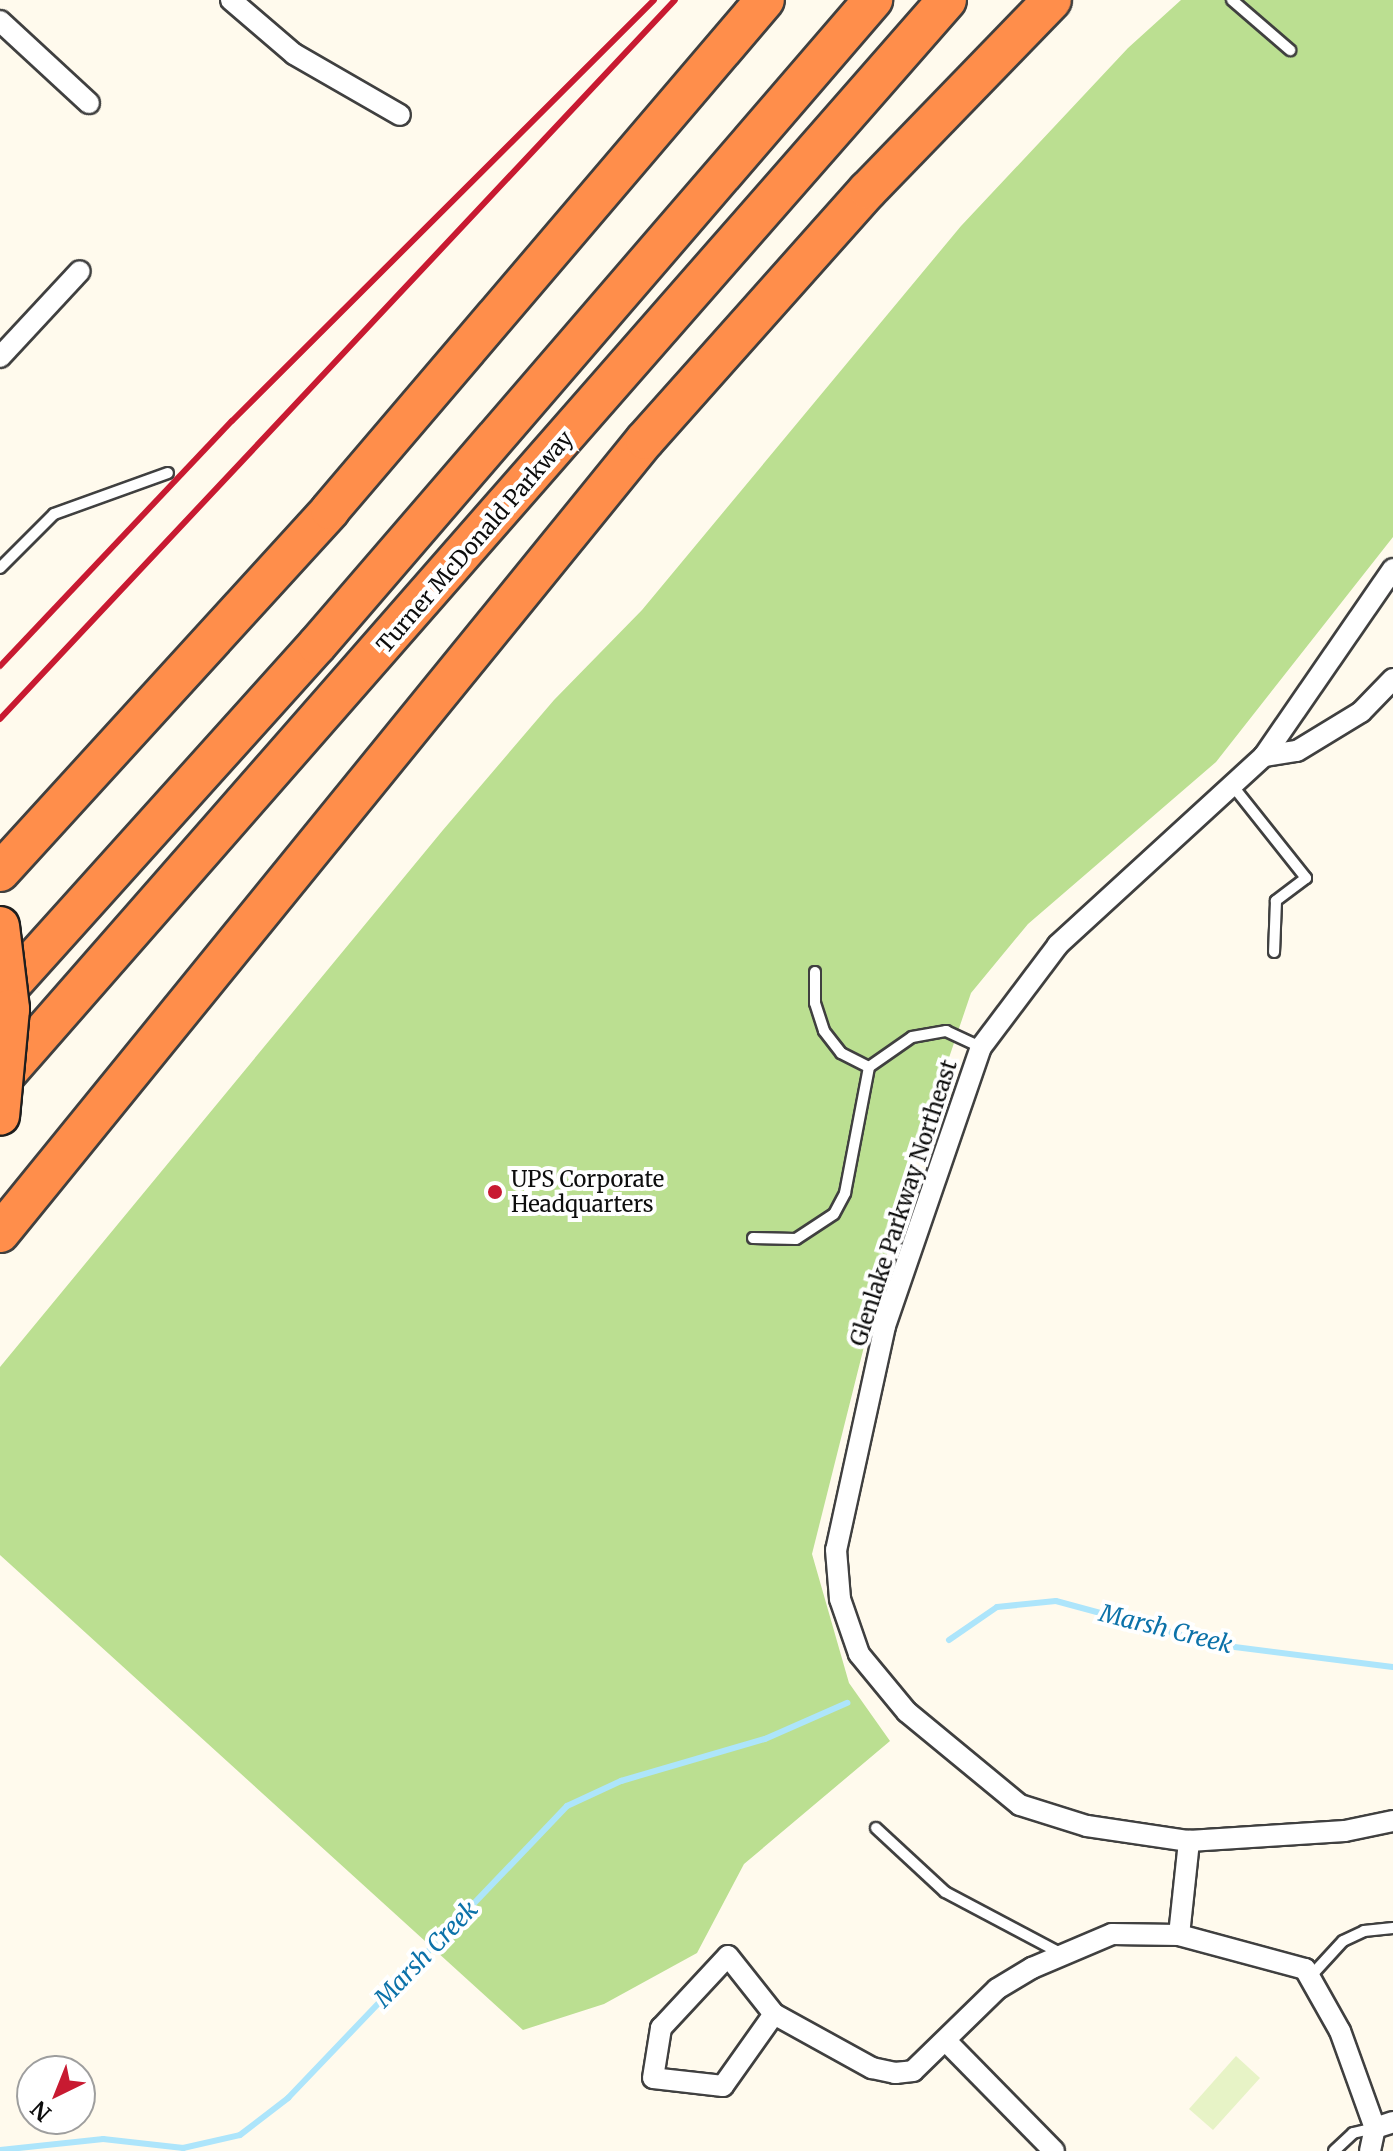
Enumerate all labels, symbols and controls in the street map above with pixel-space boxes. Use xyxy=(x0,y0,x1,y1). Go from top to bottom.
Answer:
street label: Turner McDonald Parkway xyxy=(371,426,579,658)
street label: Glenlake Parkway Northeast xyxy=(845,1057,963,1349)
place label: UPS Corporate Headquarters xyxy=(511,1166,664,1218)
marker: UPS Corporate Headquarters xyxy=(486,1183,504,1201)
water label: Marsh Creek xyxy=(1097,1599,1235,1659)
water label: Marsh Creek xyxy=(368,1895,484,2013)
north arrow xyxy=(16,2055,96,2135)
text: N xyxy=(25,2095,57,2127)

